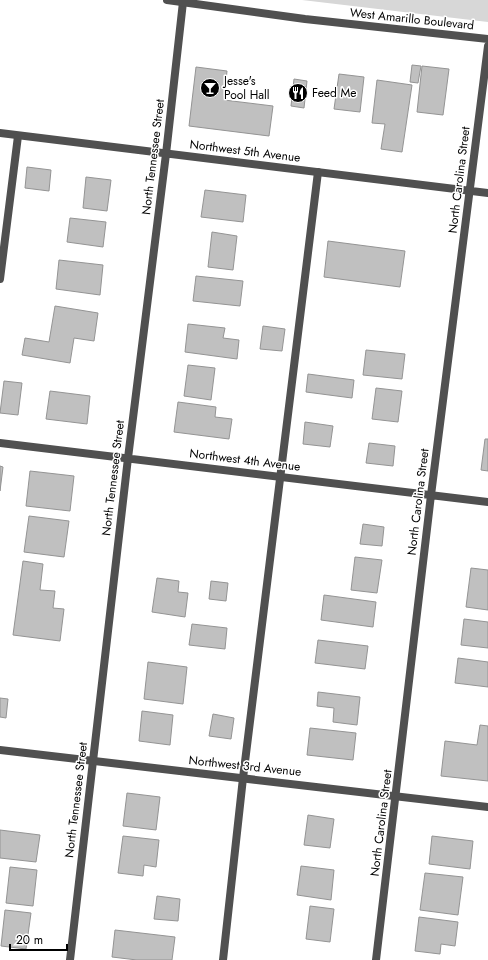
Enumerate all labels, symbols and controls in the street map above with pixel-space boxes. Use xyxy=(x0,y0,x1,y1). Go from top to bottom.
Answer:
street label: West Amarillo Boulevard xyxy=(349,4,475,34)
place label: Jesse's Pool Hall xyxy=(222,72,270,104)
bar icon: Jesse's Pool Hall xyxy=(199,77,221,99)
restaurant icon: Feed Me xyxy=(287,82,309,104)
place label: Feed Me xyxy=(312,84,356,102)
street label: North Tennessee Street xyxy=(137,98,169,216)
street label: North Carolina Street xyxy=(444,125,474,234)
street label: Northwest 5th Avenue xyxy=(189,135,301,167)
street label: North Tennessee Street xyxy=(97,419,129,537)
street label: Northwest 4th Avenue xyxy=(188,444,302,476)
street label: North Carolina Street xyxy=(403,447,433,556)
street label: North Tennessee Street xyxy=(60,741,92,859)
street label: Northwest 3rd Avenue xyxy=(188,751,302,781)
street label: North Carolina Street xyxy=(366,768,396,877)
scale bar xyxy=(10,926,67,952)
text: 20 m xyxy=(16,931,43,949)

